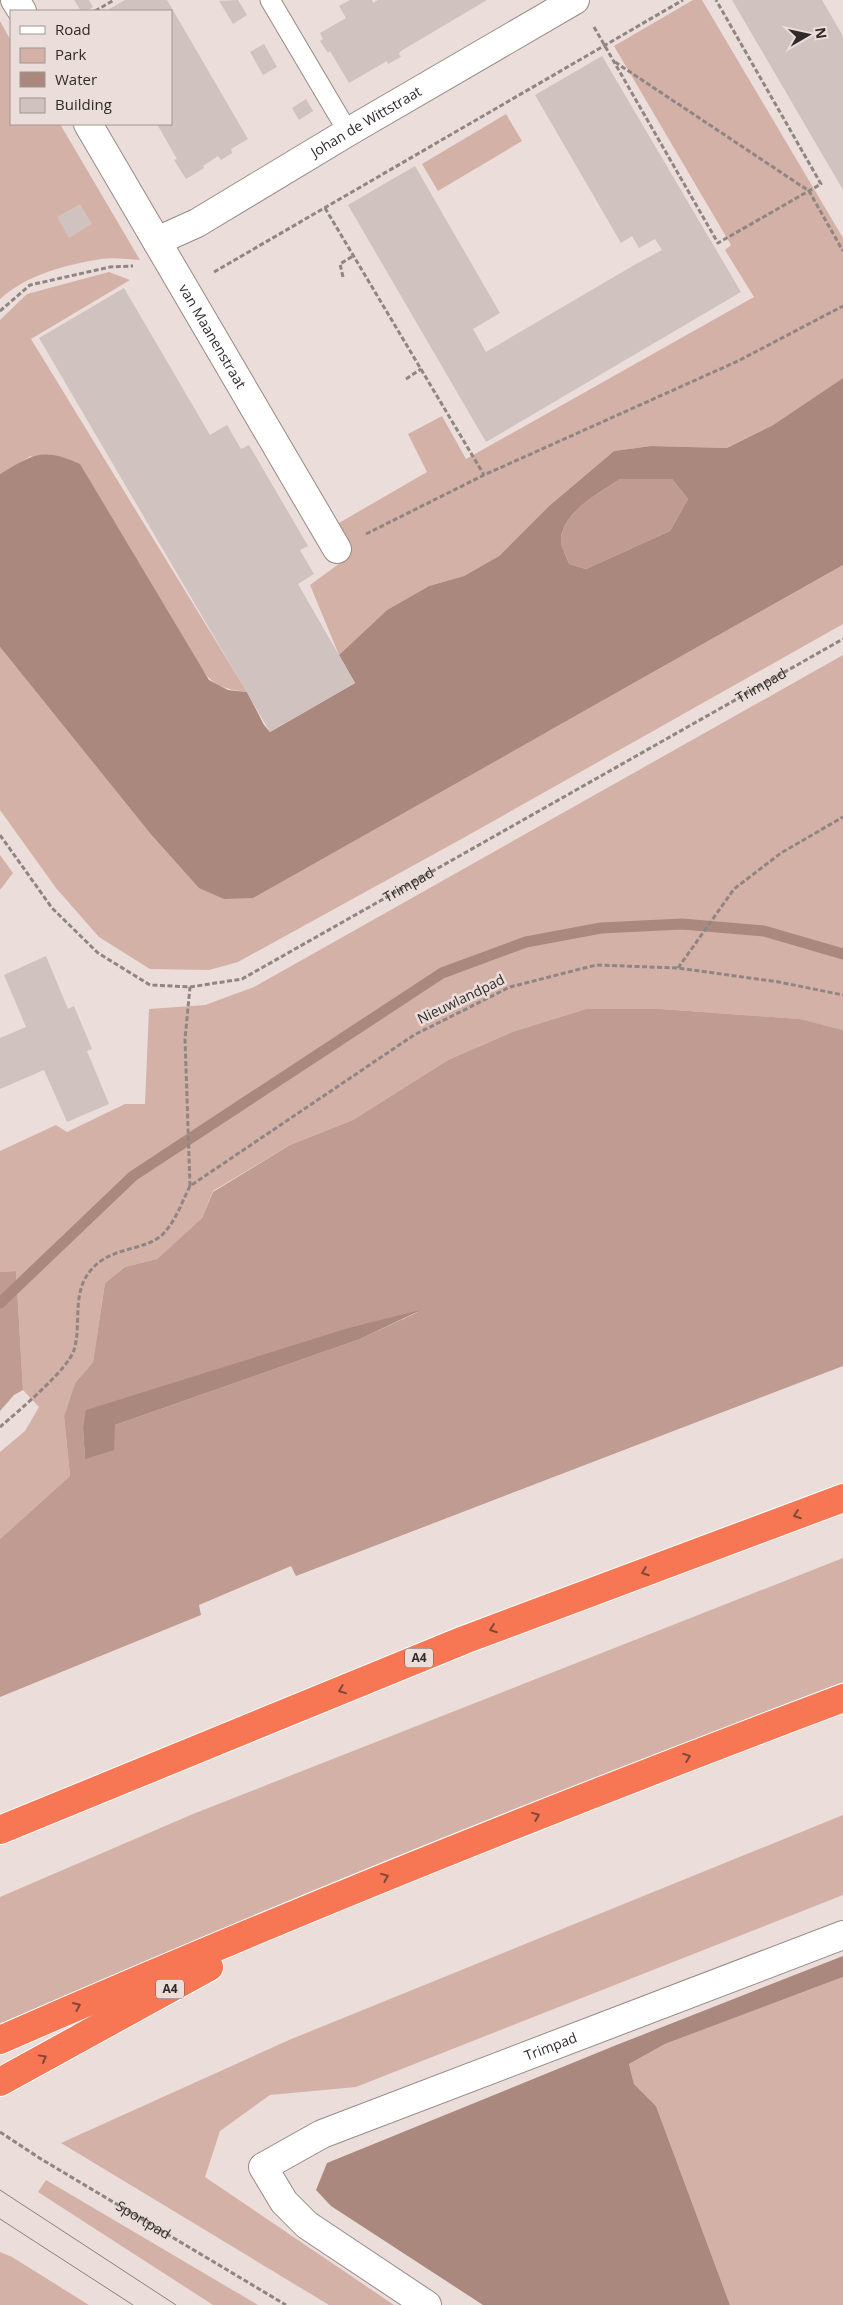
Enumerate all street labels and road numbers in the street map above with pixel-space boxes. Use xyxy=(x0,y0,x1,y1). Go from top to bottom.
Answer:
street label: Johan de Wittstraat xyxy=(305,81,425,162)
street label: van Maanenstraat xyxy=(175,280,251,392)
street label: Trimpad xyxy=(732,663,789,707)
street label: Trimpad xyxy=(380,863,437,906)
street label: Nieuwlandpad xyxy=(414,969,508,1028)
road number: A4 xyxy=(405,1649,433,1668)
road number: A4 xyxy=(156,1980,184,1998)
street label: Trimpad xyxy=(522,2028,580,2065)
street label: Sportpad xyxy=(113,2196,174,2243)

